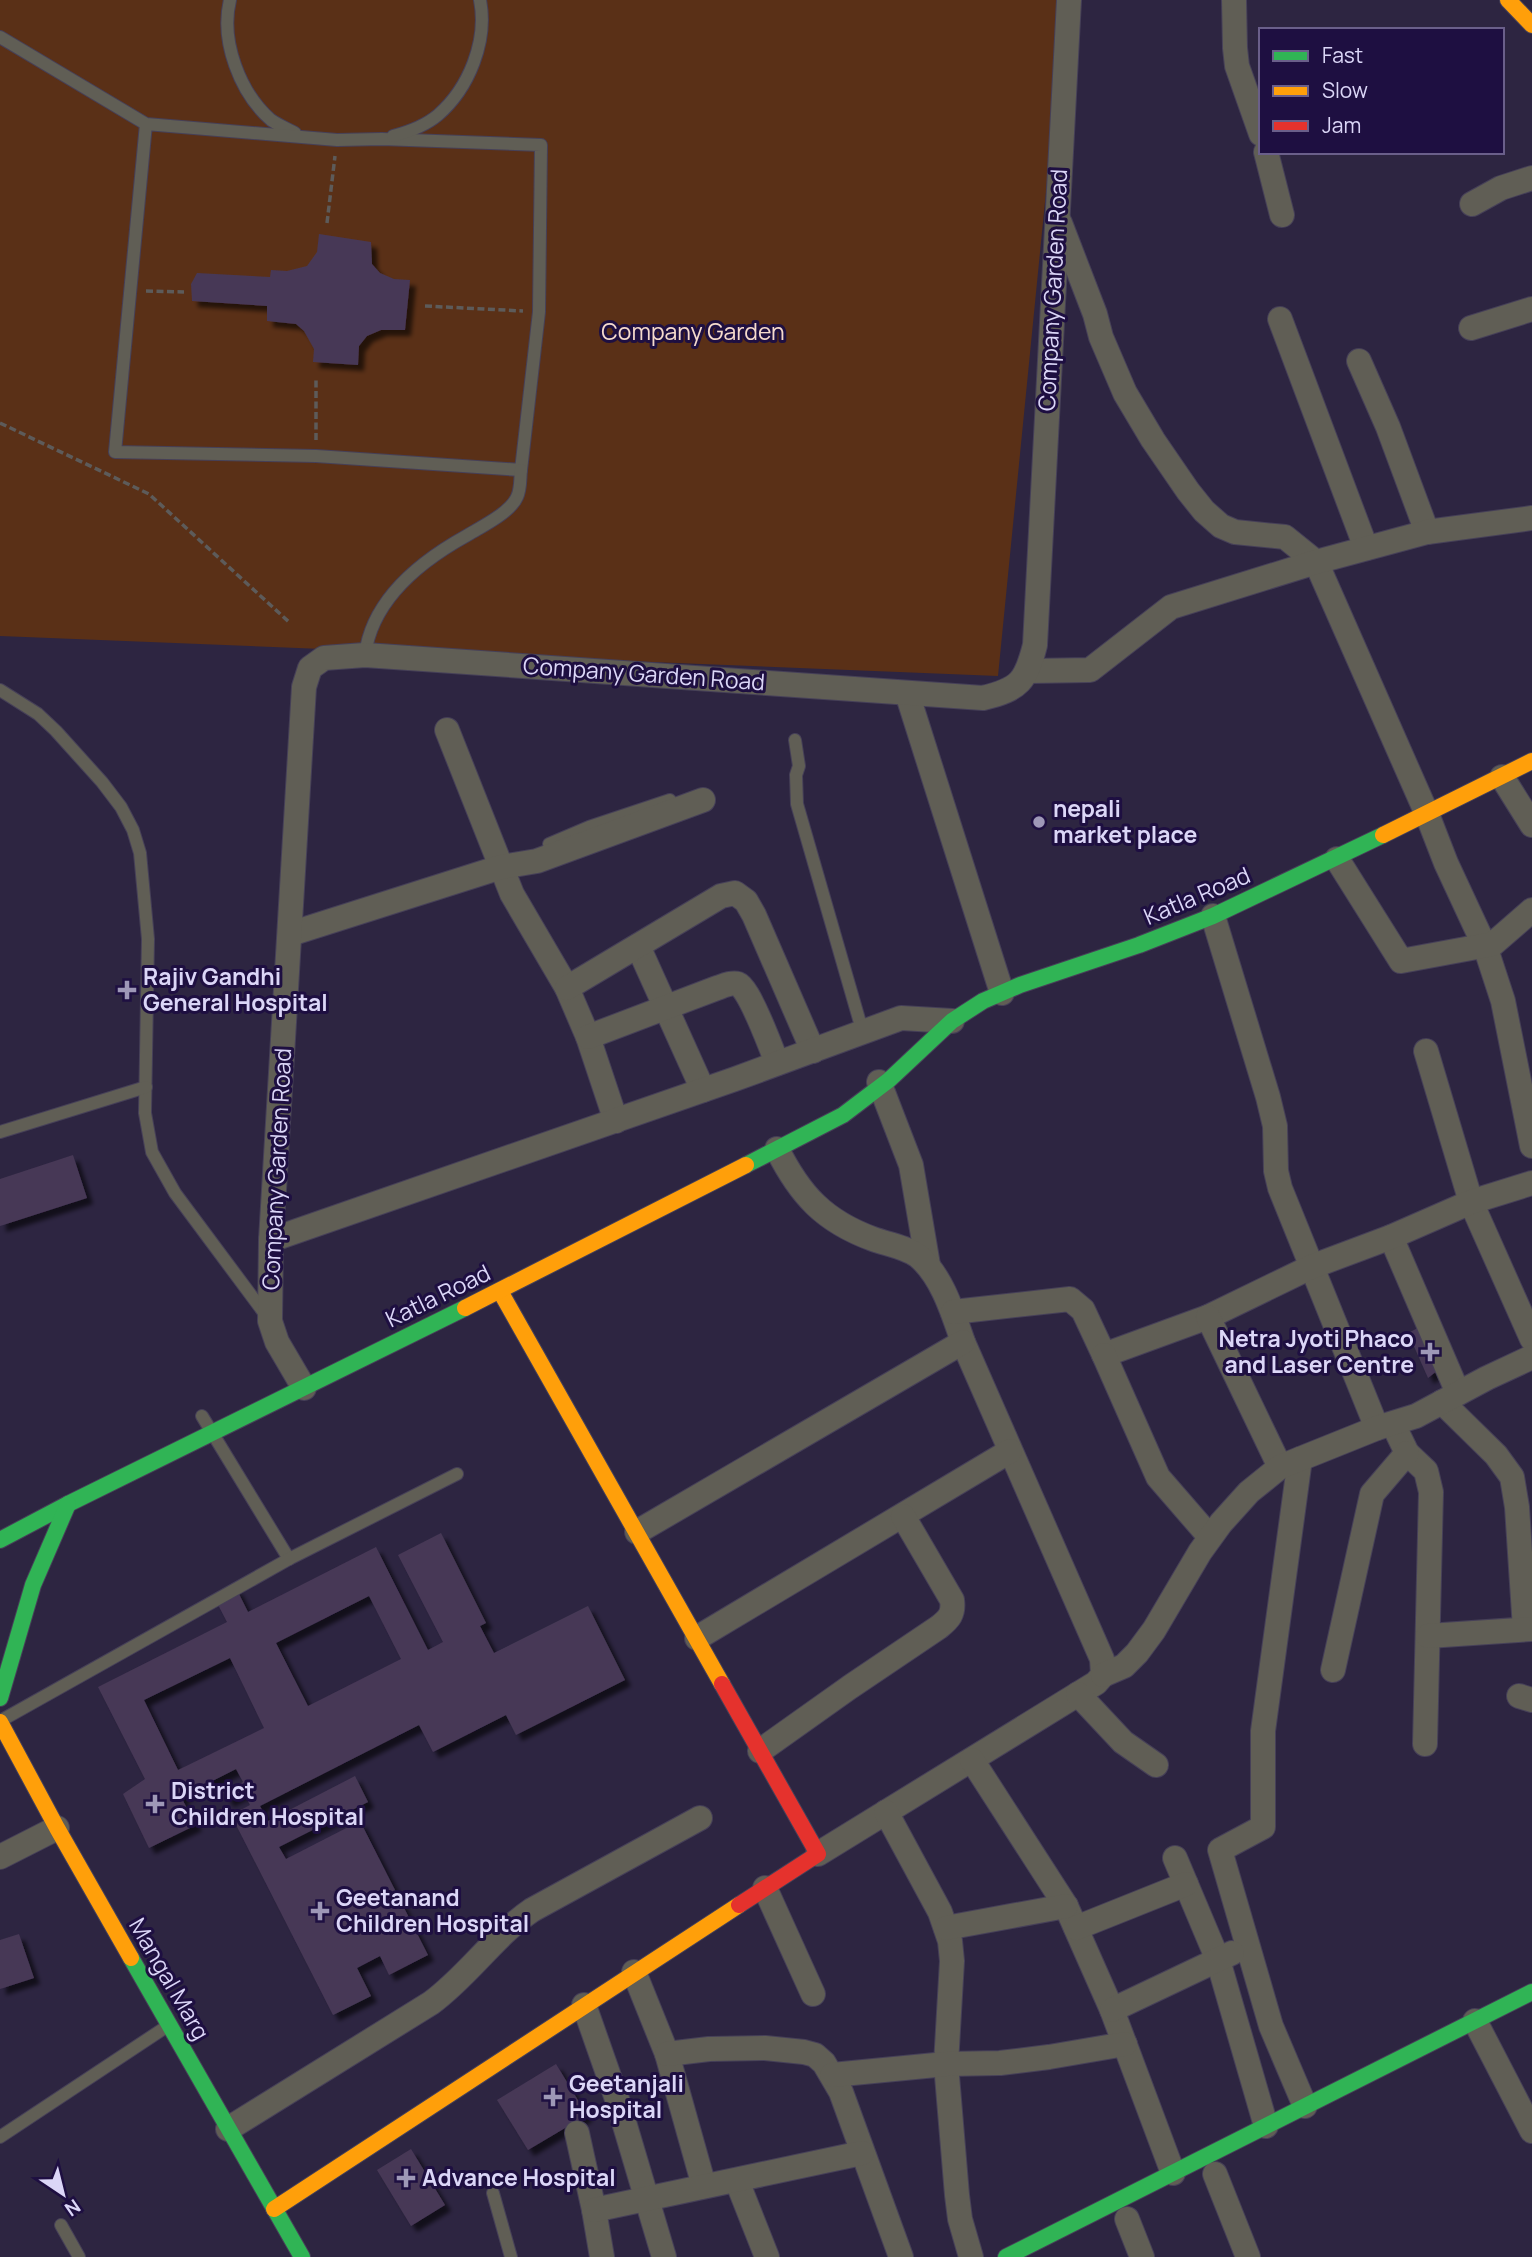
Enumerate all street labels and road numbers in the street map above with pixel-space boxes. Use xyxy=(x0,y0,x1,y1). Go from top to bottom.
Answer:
street label: Company Garden Road xyxy=(1030,168,1074,412)
street label: Company Garden Road xyxy=(522,649,766,697)
street label: Katla Road xyxy=(1138,858,1255,932)
street label: Company Garden Road xyxy=(254,1047,298,1291)
street label: Katla Road xyxy=(380,1256,495,1334)
street label: Mangal Marg xyxy=(122,1912,218,2045)

